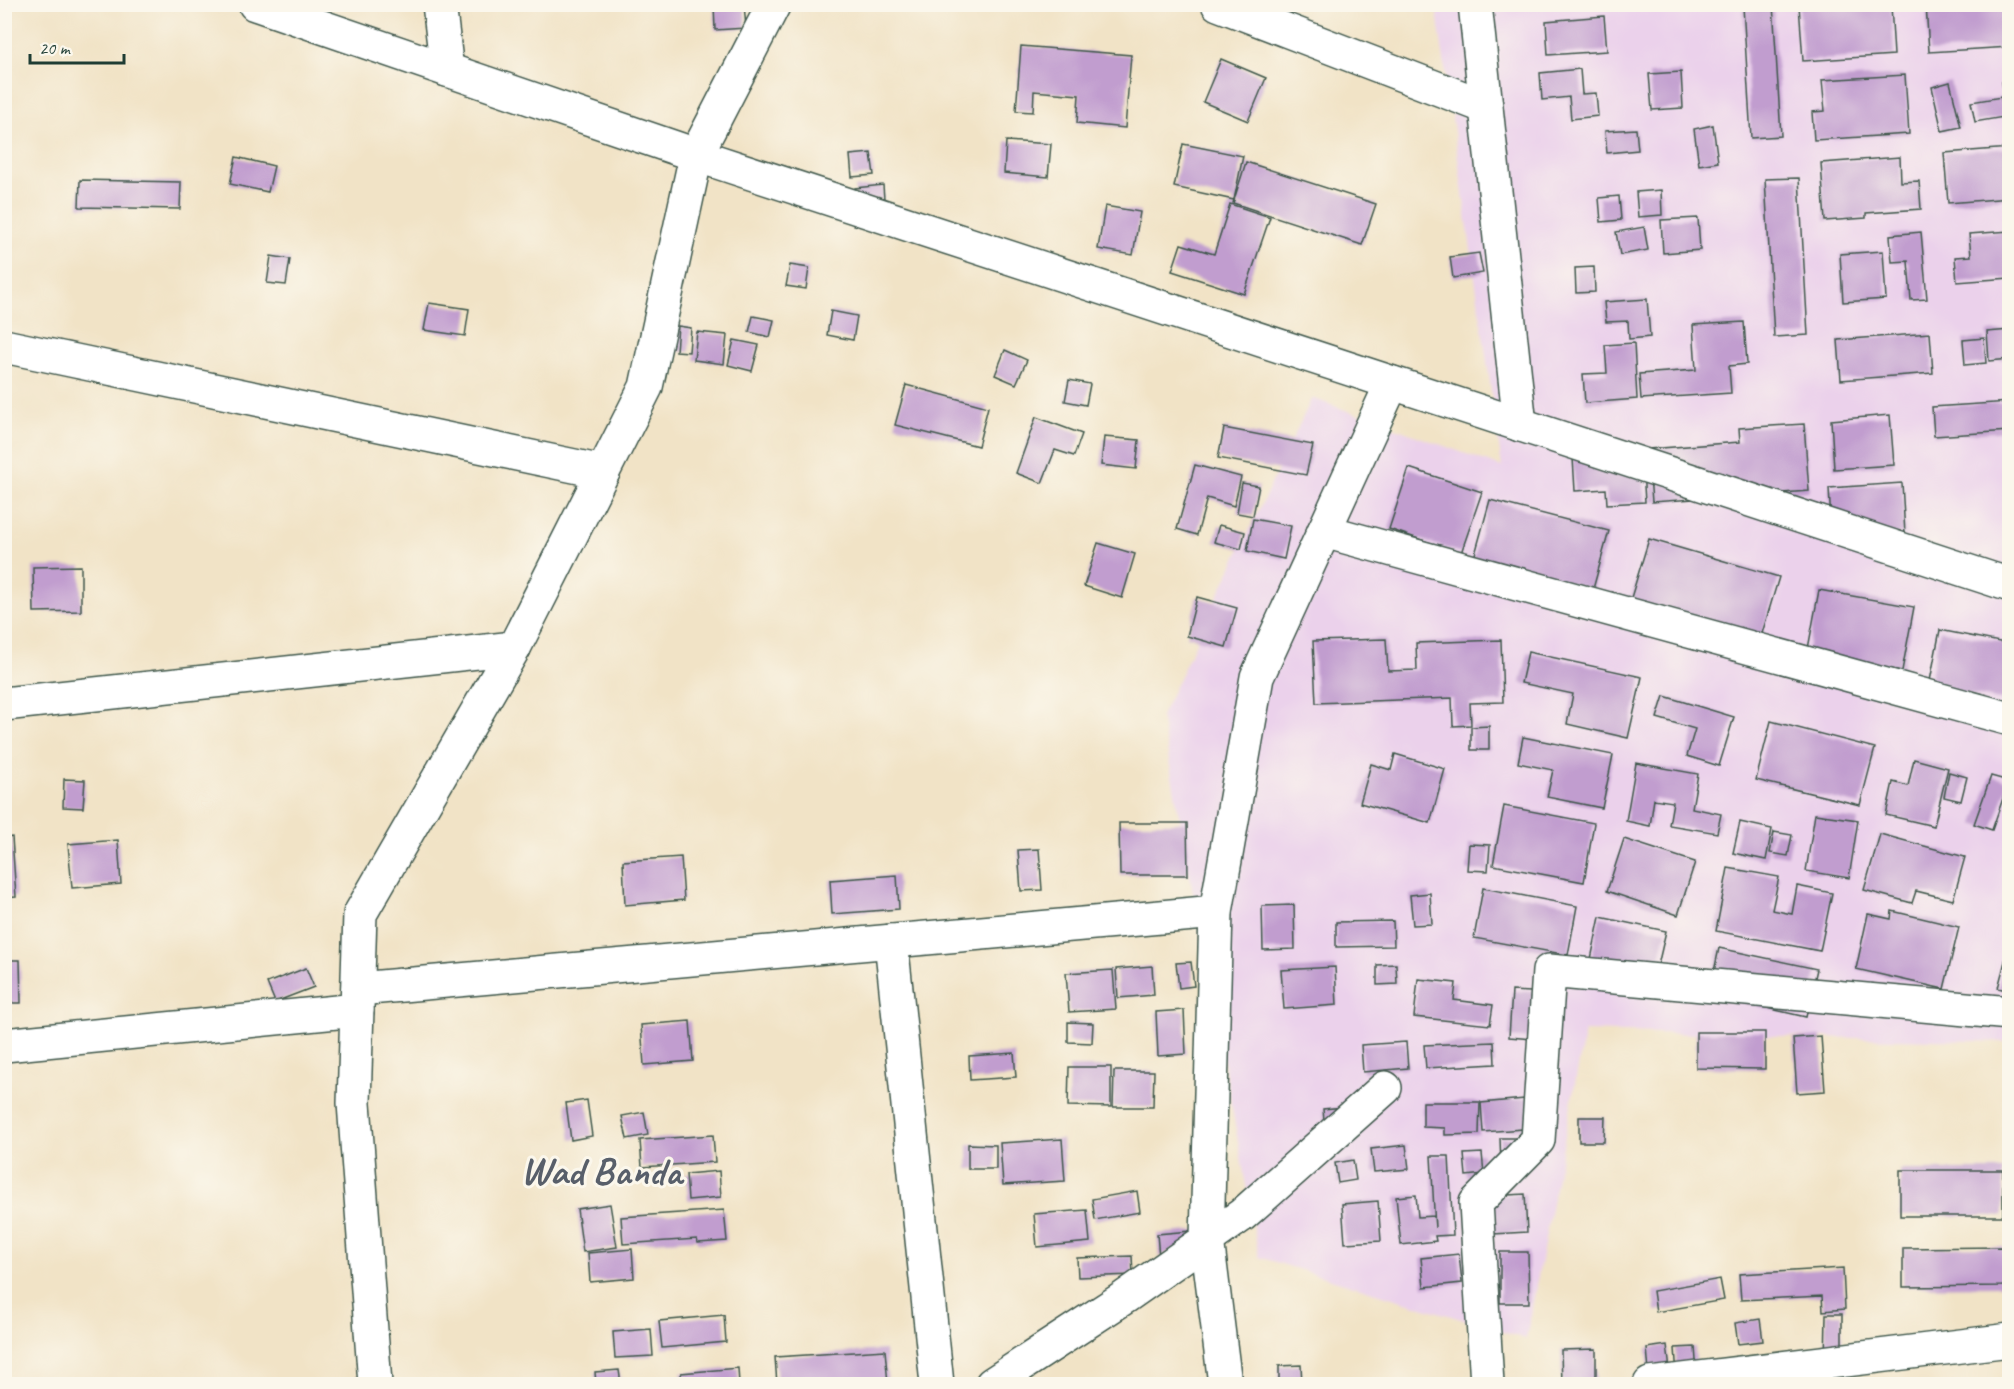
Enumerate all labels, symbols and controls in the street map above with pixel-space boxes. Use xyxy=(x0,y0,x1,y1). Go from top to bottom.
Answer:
scale bar xyxy=(30,27,124,65)
text: 20 m xyxy=(39,37,72,59)
district label: Wad Banda xyxy=(521,1146,685,1196)

